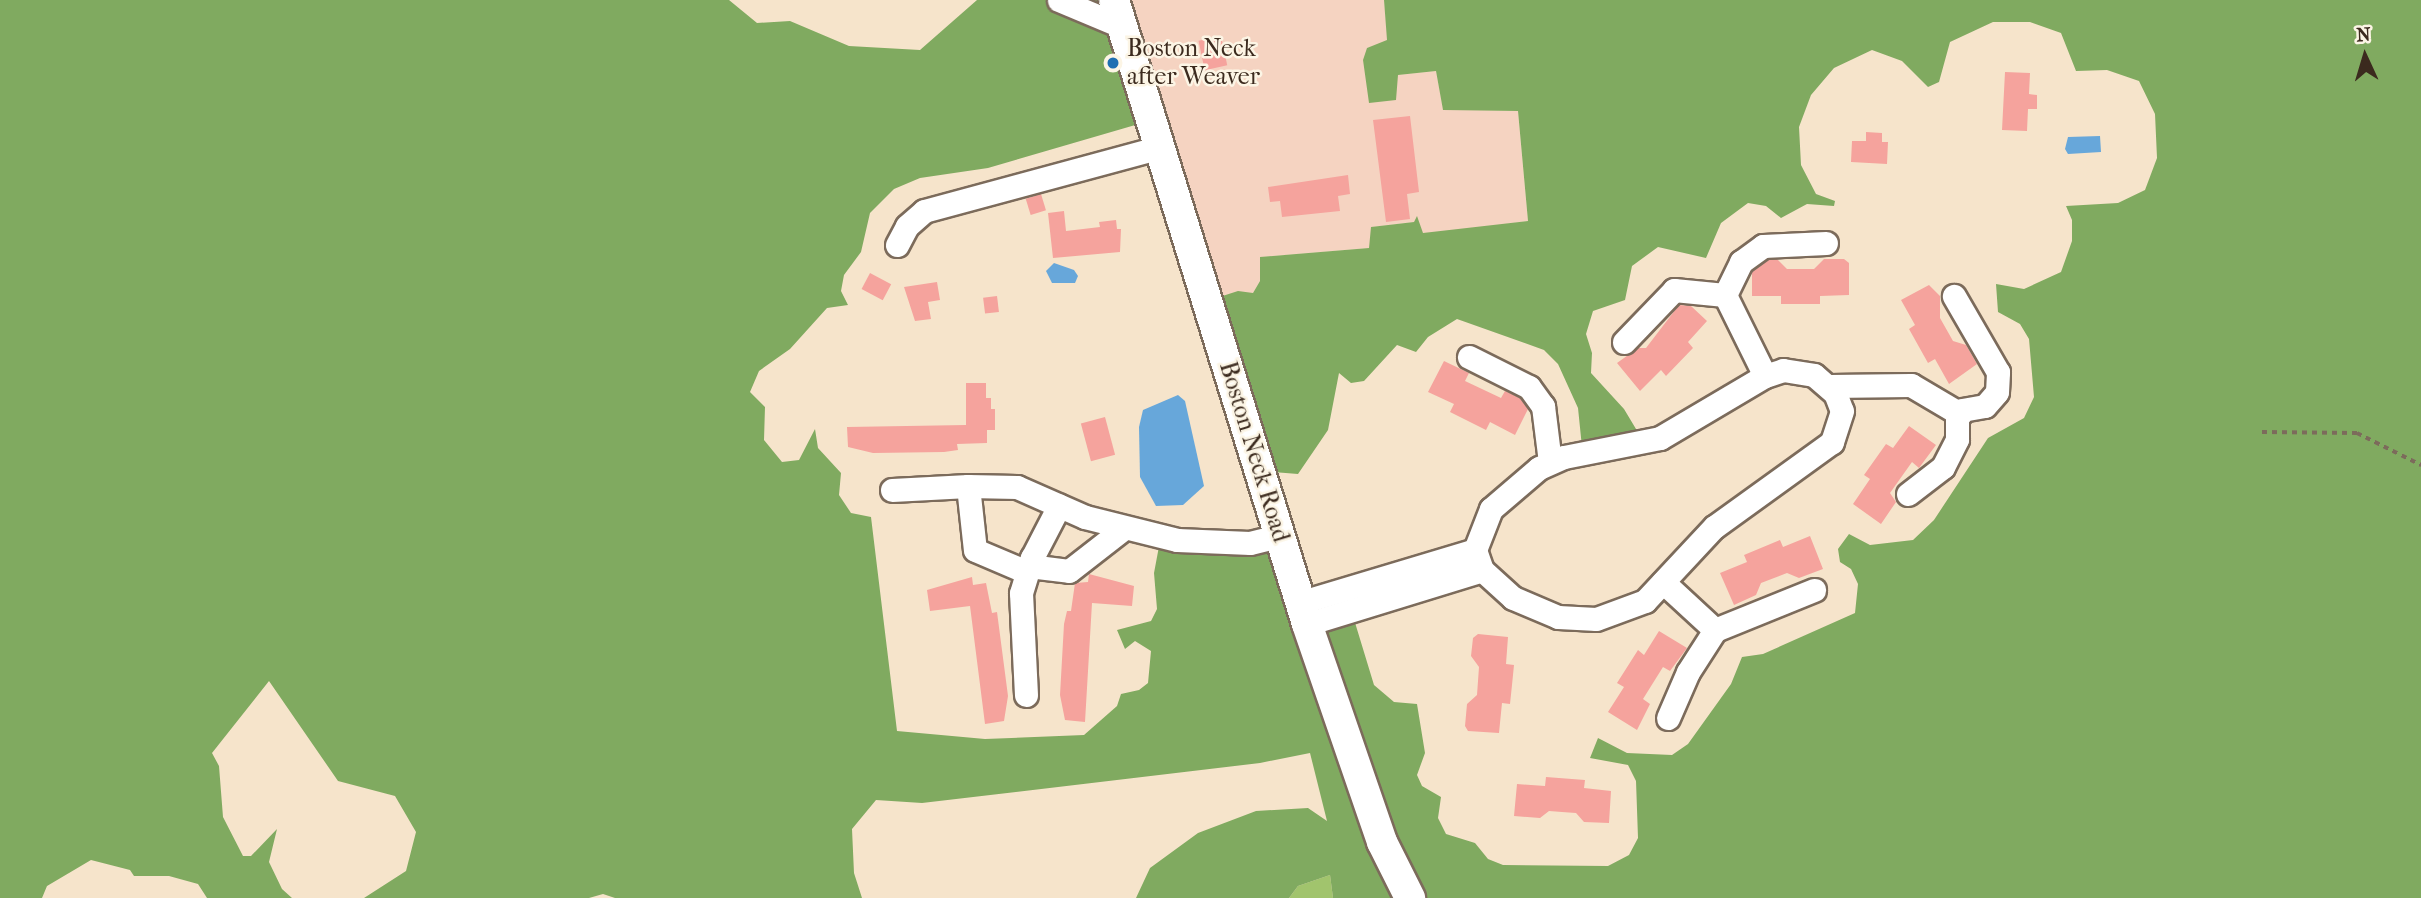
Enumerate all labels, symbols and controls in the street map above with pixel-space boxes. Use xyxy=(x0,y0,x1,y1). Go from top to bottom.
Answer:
north arrow xyxy=(2330,21,2400,91)
text: N xyxy=(2356,24,2371,47)
place label: Boston Neck after Weaver xyxy=(1127,35,1260,91)
marker: Boston Neck after Weaver xyxy=(1105,55,1121,71)
street label: Boston Neck Road xyxy=(1213,358,1295,546)

